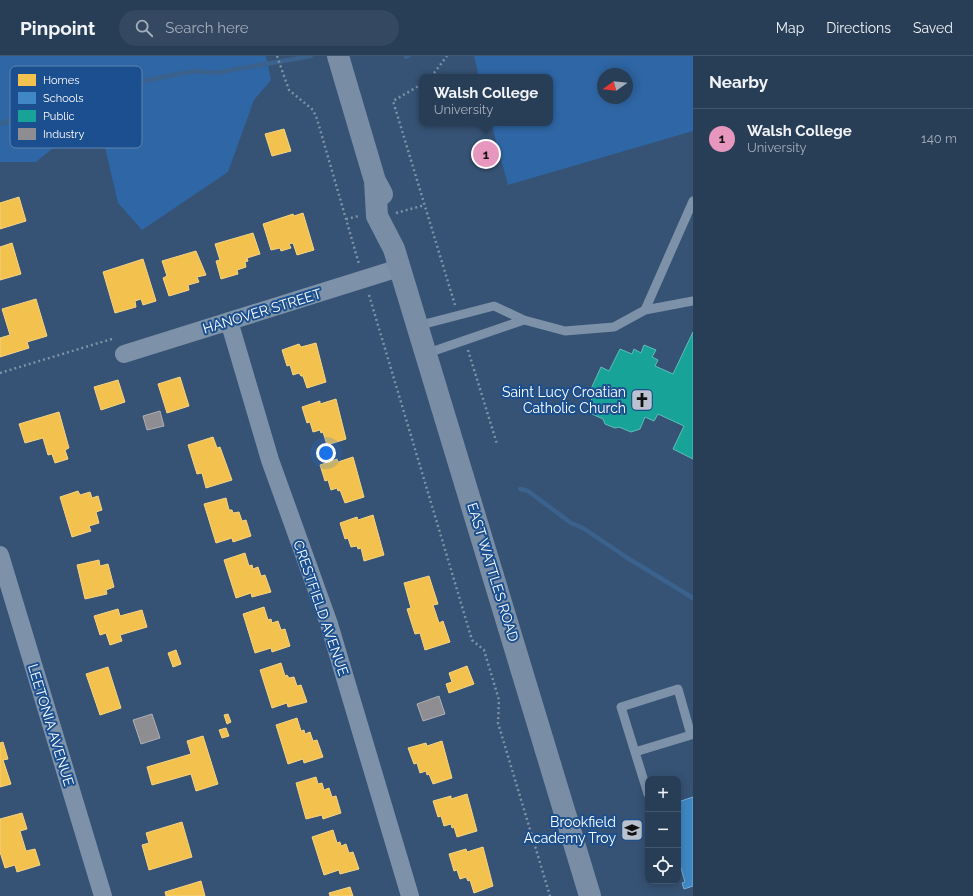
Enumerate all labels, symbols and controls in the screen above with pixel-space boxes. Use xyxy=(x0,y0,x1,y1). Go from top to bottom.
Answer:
search box xyxy=(119,10,399,46)
text: Pinpoint xyxy=(20,17,95,39)
icon: search xyxy=(133,17,155,39)
text: Search here xyxy=(165,19,249,37)
text: Map xyxy=(776,20,804,36)
text: Directions xyxy=(826,20,891,36)
text: Saved xyxy=(913,20,953,36)
legend xyxy=(10,66,142,148)
north arrow xyxy=(597,68,633,104)
text: Nearby xyxy=(709,72,768,92)
text: Homes xyxy=(43,74,79,87)
popup xyxy=(419,74,553,126)
text: Walsh College xyxy=(434,84,538,102)
text: Schools xyxy=(43,92,84,105)
text: University xyxy=(434,102,493,117)
text: Public xyxy=(43,110,75,123)
text: Walsh College xyxy=(747,122,852,140)
text: Industry xyxy=(43,128,84,141)
text: 1 xyxy=(719,131,725,146)
text: 140 m xyxy=(921,131,957,146)
pin: 1 xyxy=(473,139,499,169)
text: University xyxy=(747,140,807,155)
street label: HANOVER STREET xyxy=(201,285,324,337)
place label: Saint Lucy Croatian Catholic Church xyxy=(502,384,626,416)
church icon: Saint Lucy Croatian Catholic Church xyxy=(629,387,655,413)
your location xyxy=(316,443,336,463)
street label: EAST WATTLES ROAD xyxy=(464,501,522,643)
street label: CRESTFIELD AVENUE xyxy=(290,538,352,678)
street label: LEETONIA AVENUE xyxy=(25,662,77,788)
map controls xyxy=(645,776,681,884)
button: + xyxy=(645,776,681,812)
button: − xyxy=(645,812,681,848)
place label: Brookfield Academy Troy xyxy=(524,814,616,846)
school or university icon: Brookfield Academy Troy xyxy=(619,817,645,843)
button: locate xyxy=(645,848,681,884)

